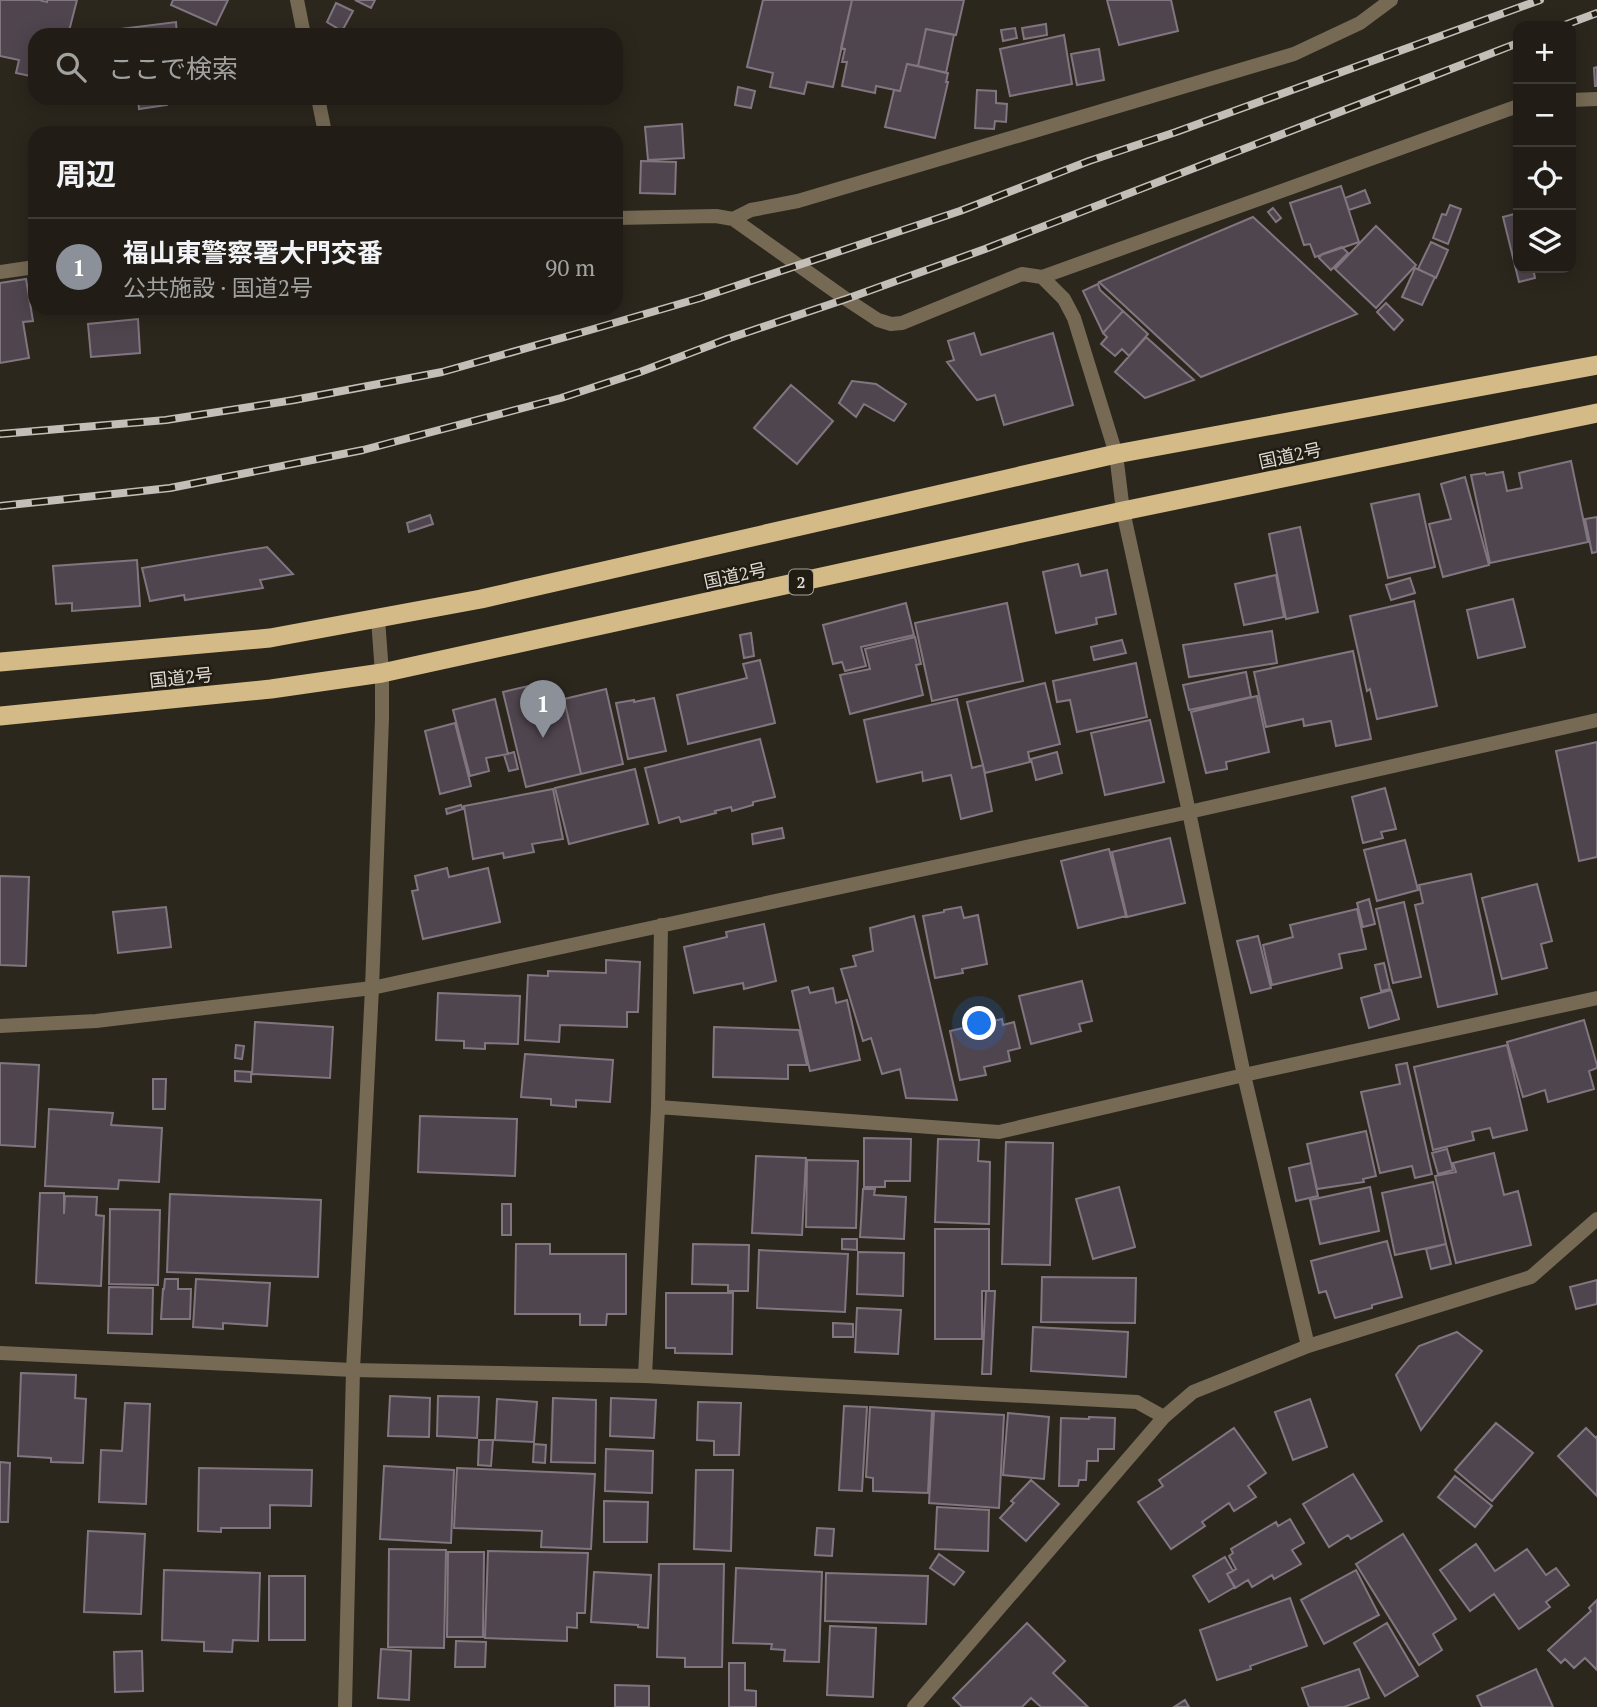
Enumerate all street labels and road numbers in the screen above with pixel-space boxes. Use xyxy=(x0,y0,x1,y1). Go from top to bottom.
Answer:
street label: 国道2号 xyxy=(1256,437,1324,473)
street label: 国道2号 xyxy=(701,557,769,593)
road number: 2 xyxy=(789,569,813,594)
street label: 国道2号 xyxy=(148,662,214,692)

